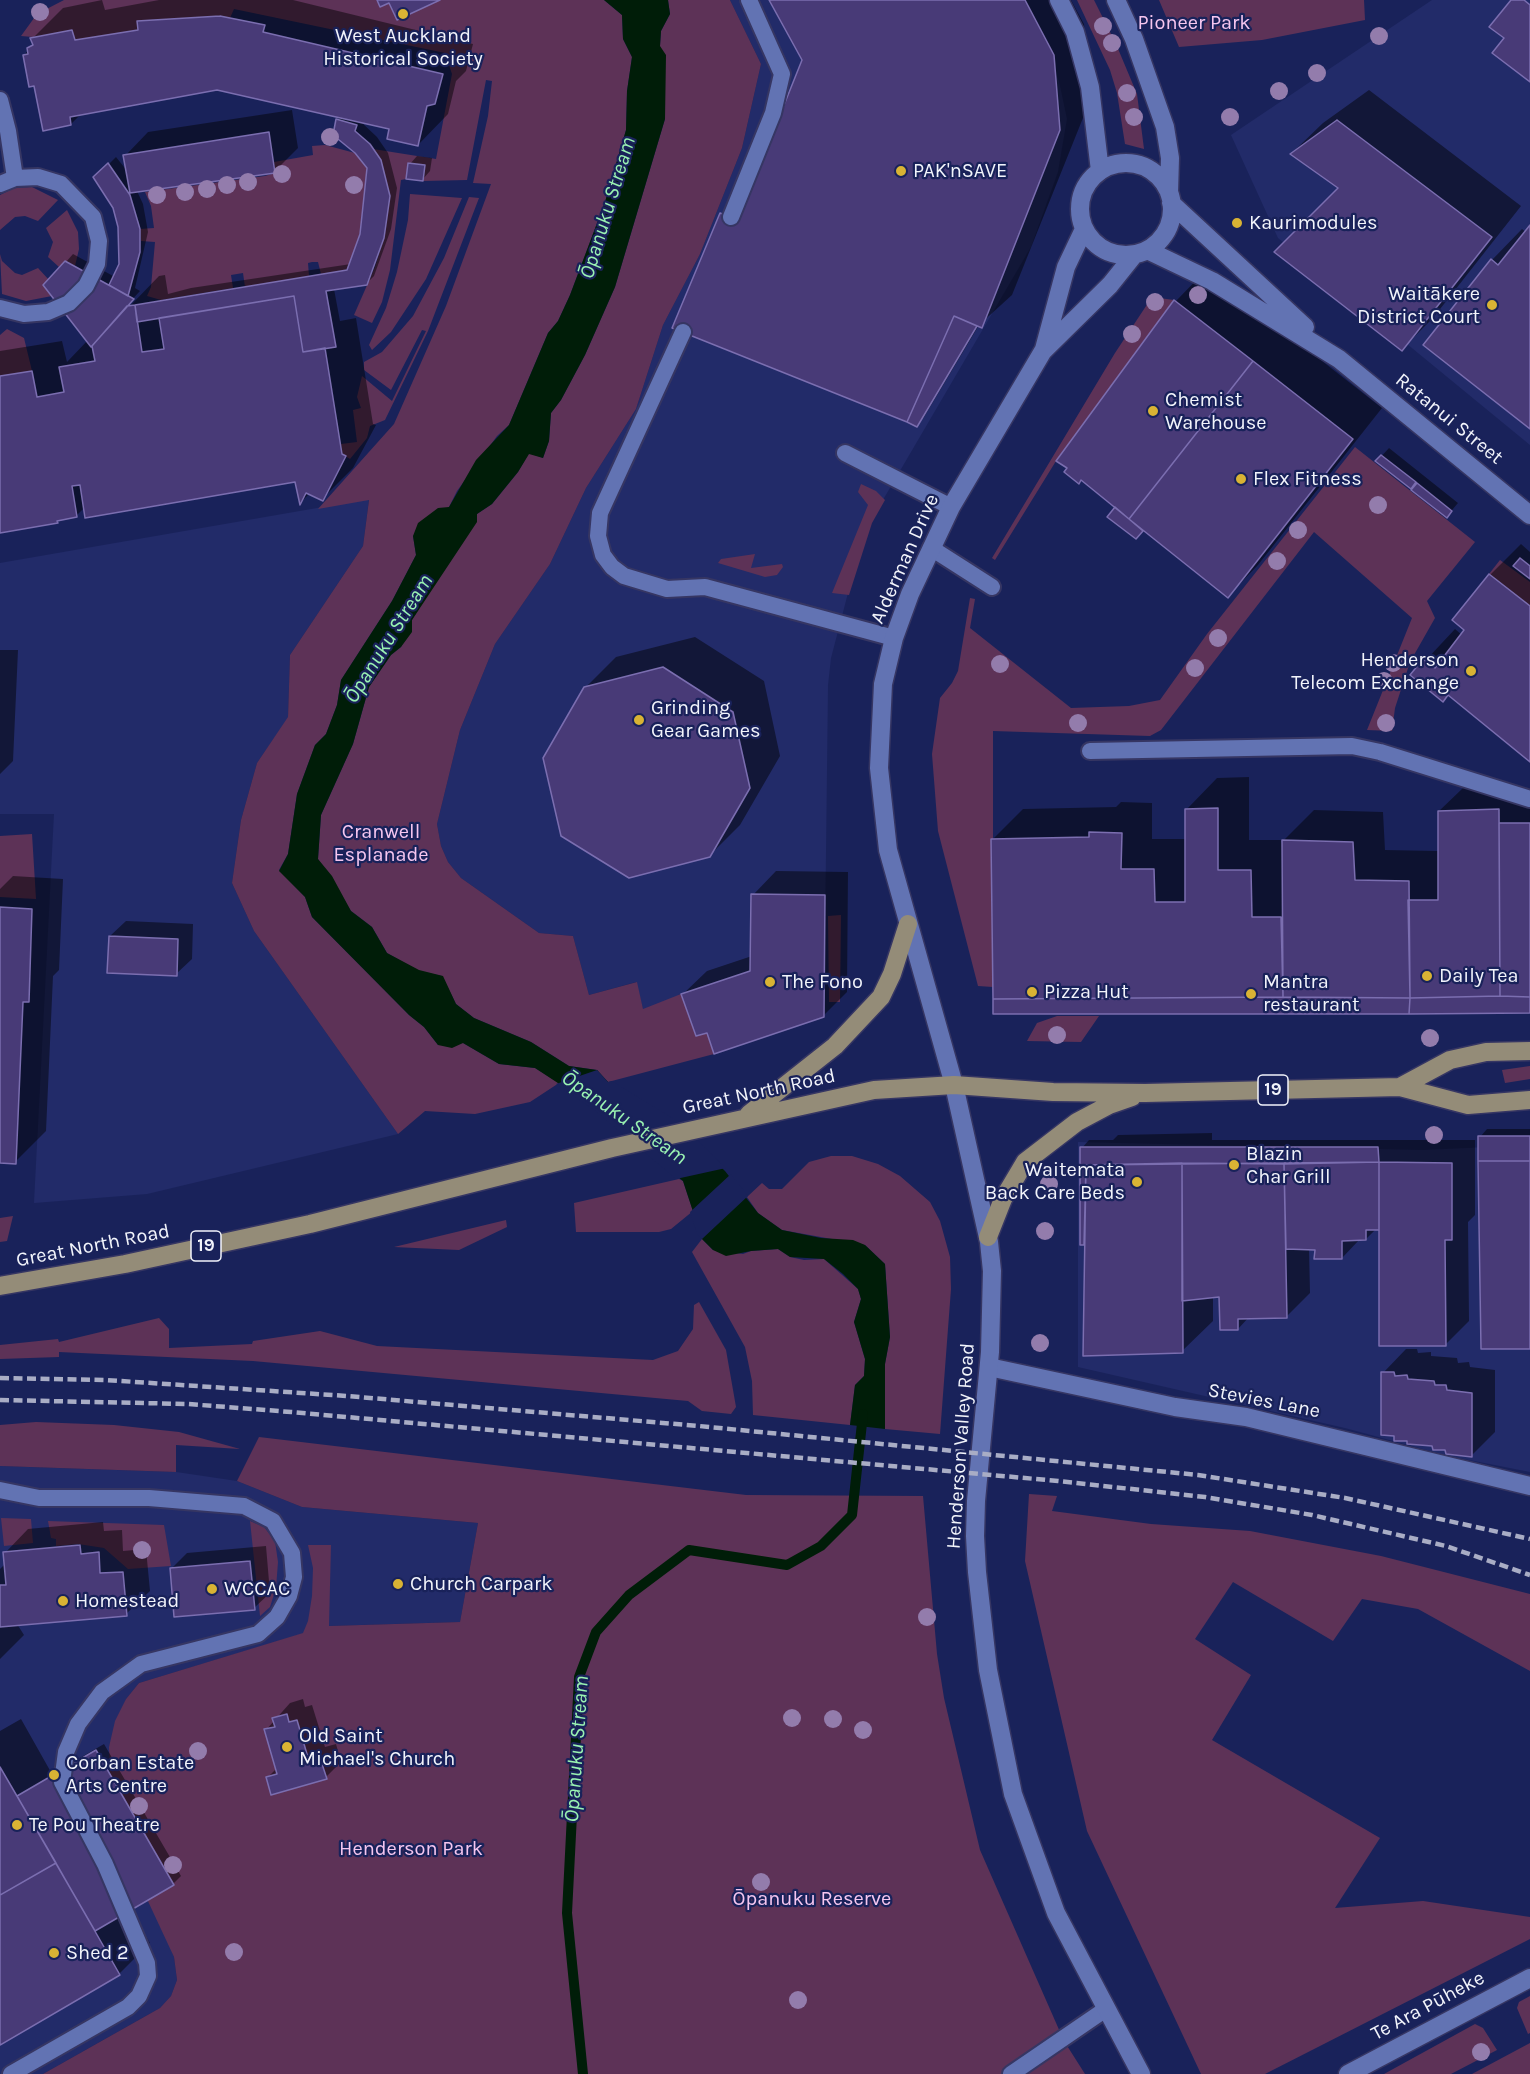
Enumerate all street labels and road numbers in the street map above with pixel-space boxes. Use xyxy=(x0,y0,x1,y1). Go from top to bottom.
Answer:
street label: Ratanui Street xyxy=(1390,368,1508,470)
street label: Alderman Drive xyxy=(866,490,944,628)
street label: Great North Road xyxy=(680,1064,838,1120)
road number: 19 xyxy=(1258,1075,1288,1105)
street label: Great North Road xyxy=(14,1219,172,1273)
road number: 19 xyxy=(191,1231,221,1261)
street label: Henderson Valley Road xyxy=(942,1342,980,1550)
street label: Stevies Lane xyxy=(1206,1378,1322,1424)
street label: Te Ara Pūheke xyxy=(1367,1966,1489,2046)

